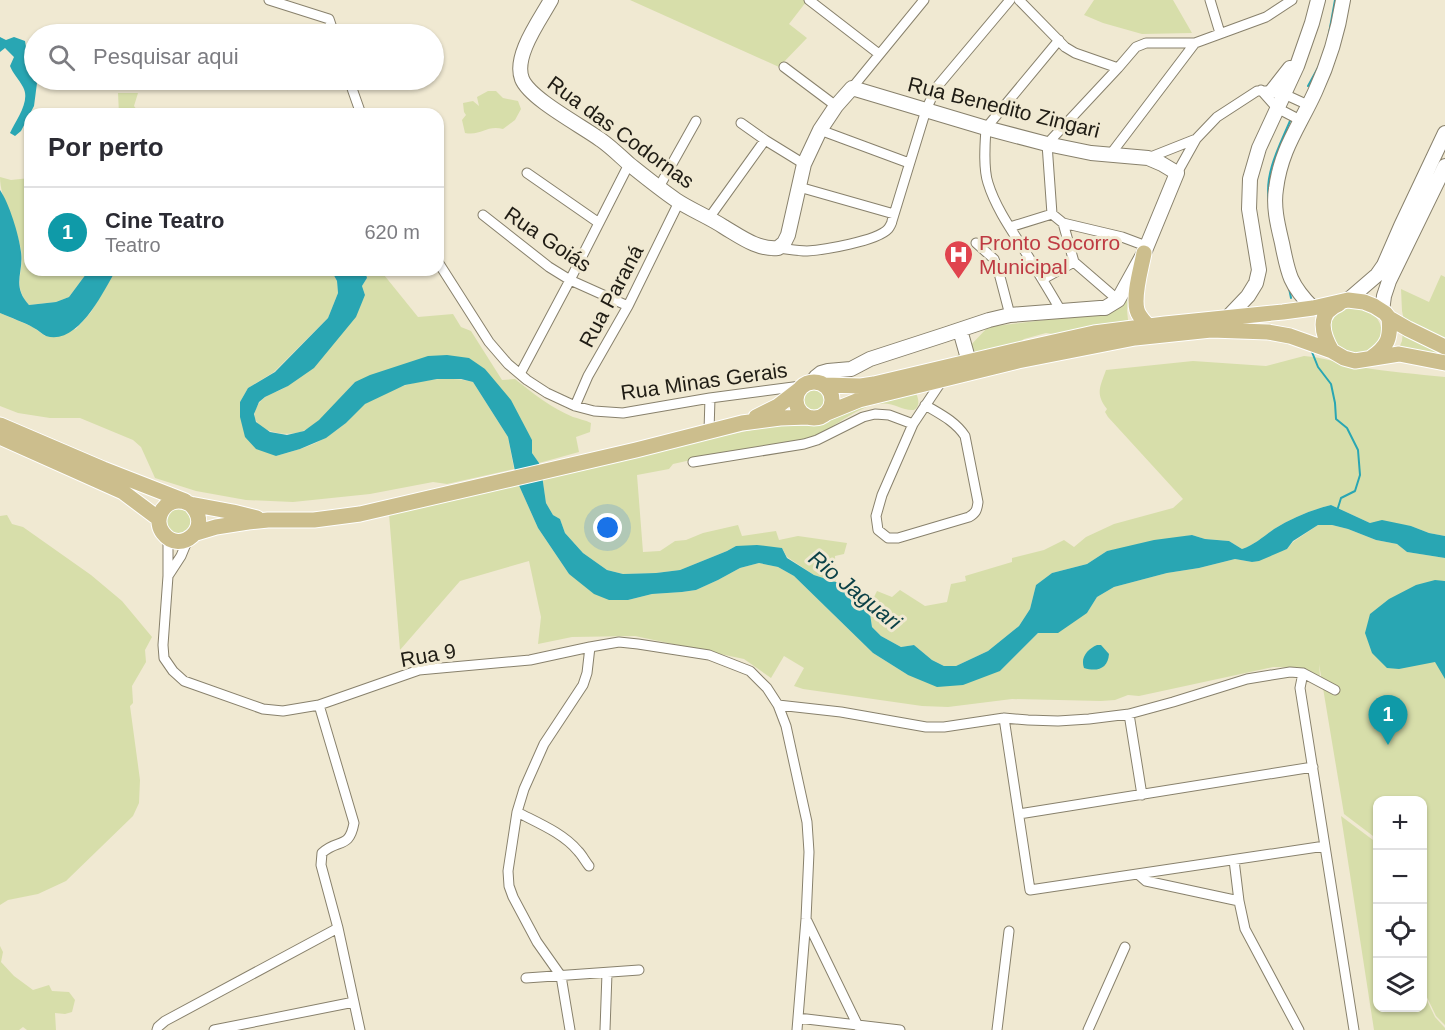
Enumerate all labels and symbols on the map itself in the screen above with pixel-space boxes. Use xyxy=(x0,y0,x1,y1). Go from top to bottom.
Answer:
street label: Rua das Codornas xyxy=(543,71,699,193)
street label: Rua Benedito Zingari xyxy=(905,72,1103,142)
street label: Rua Goiás xyxy=(500,202,596,276)
place label: Pronto Socorro Municipal xyxy=(979,231,1120,278)
hospital icon: Pronto Socorro Municipal xyxy=(942,238,974,280)
street label: Rua Paraná xyxy=(575,241,648,351)
street label: Rua Minas Gerais xyxy=(619,358,789,404)
your location xyxy=(593,513,622,542)
water label: Rio Jaguari xyxy=(804,545,907,635)
street label: Rua 9 xyxy=(398,639,458,671)
pin: 1 xyxy=(1368,696,1408,745)

